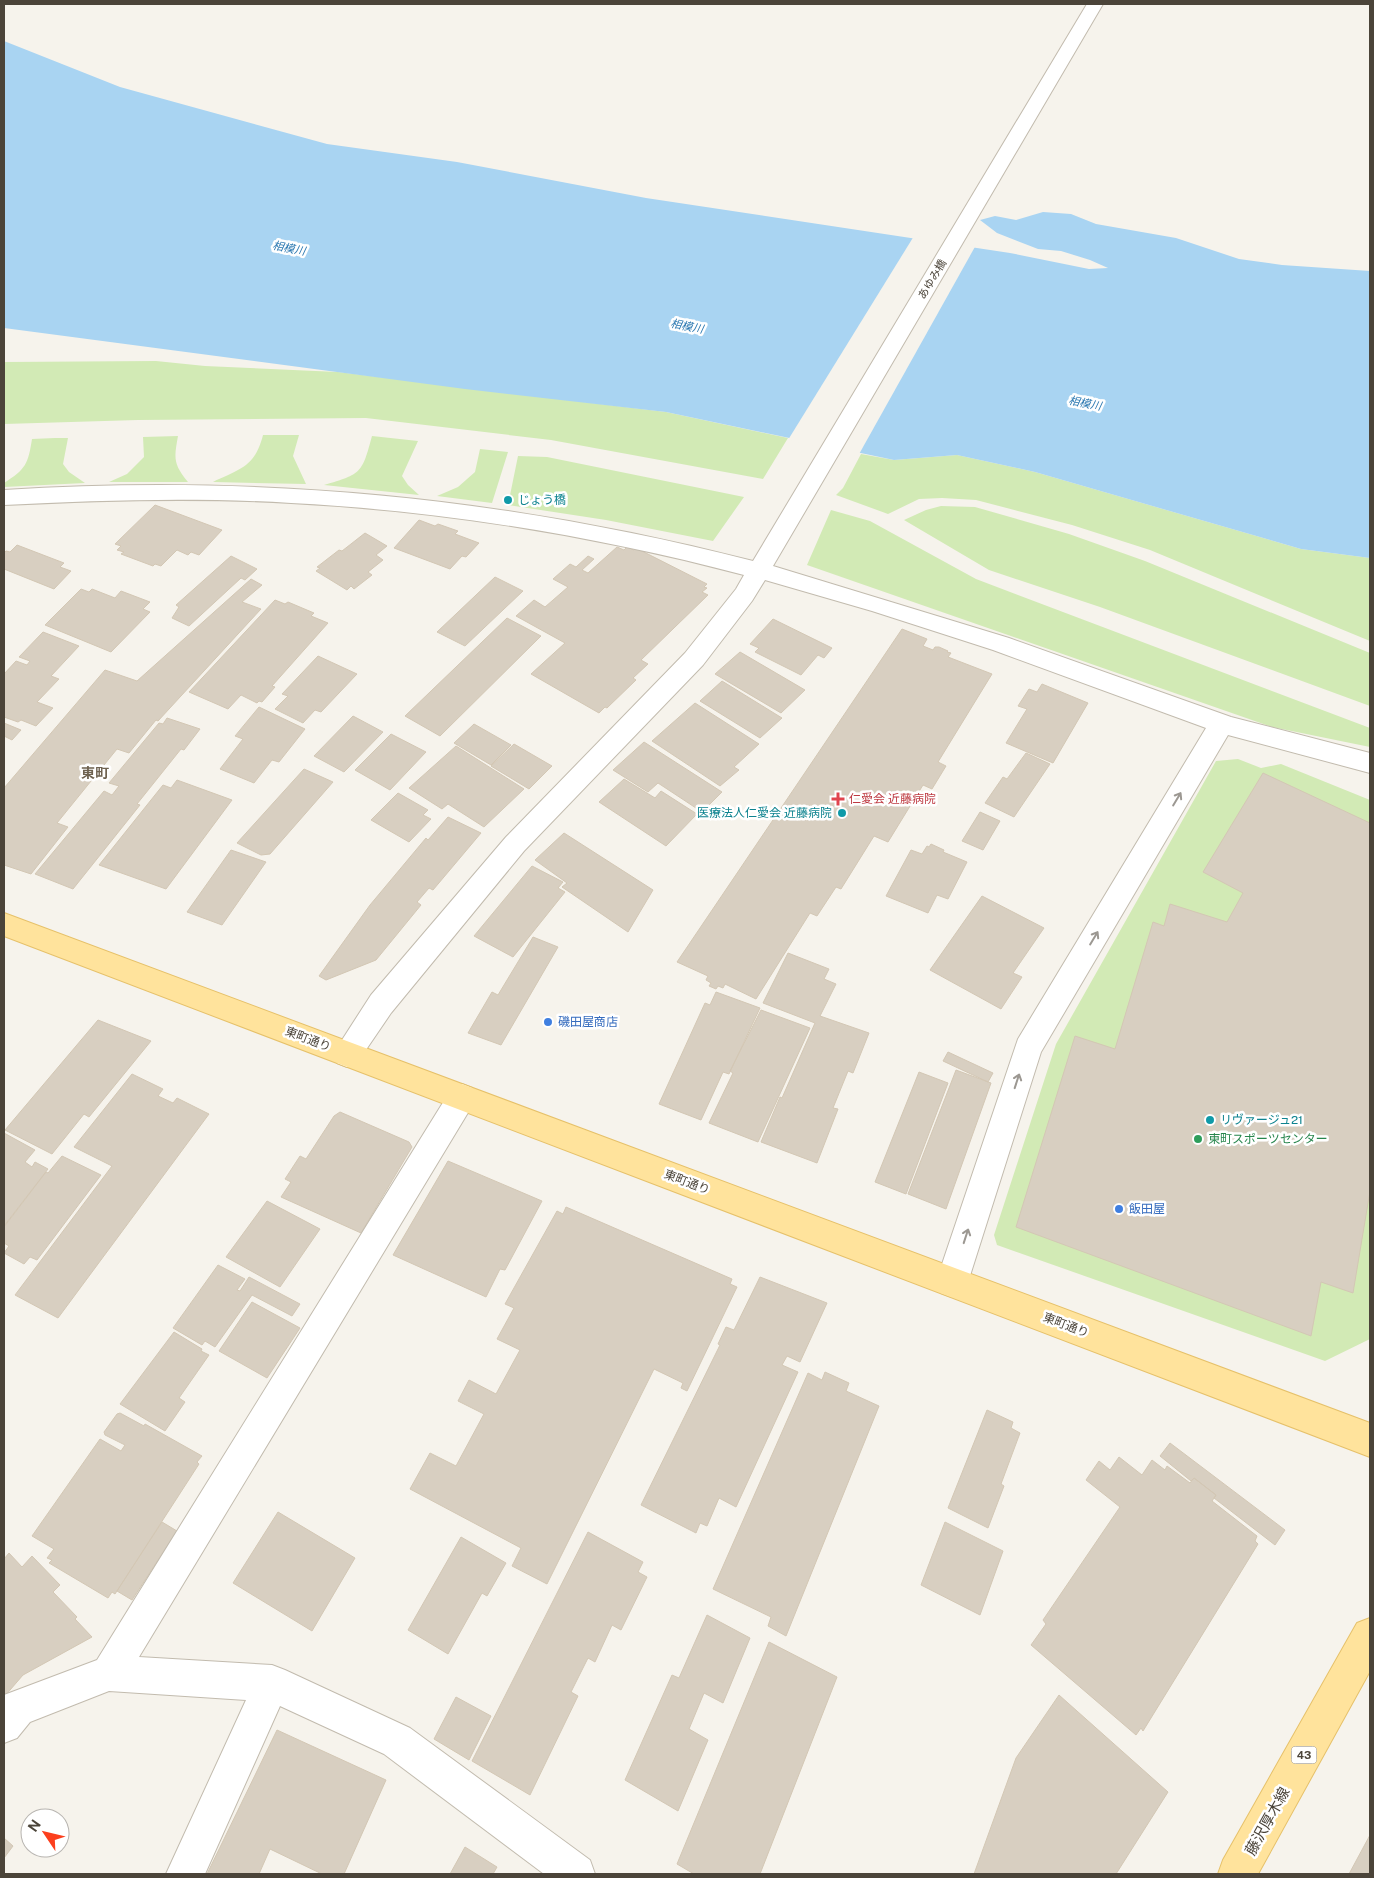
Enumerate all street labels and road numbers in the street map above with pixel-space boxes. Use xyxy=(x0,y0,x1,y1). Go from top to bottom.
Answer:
street label: あゆみ橋 xyxy=(916,257,948,301)
street label: 東町通り xyxy=(283,1024,333,1054)
street label: 東町通り xyxy=(662,1167,712,1197)
street label: 東町通り xyxy=(1041,1310,1091,1340)
road number: 43 xyxy=(1292,1746,1316,1764)
street label: 藤沢厚木線 xyxy=(1241,1784,1293,1858)

